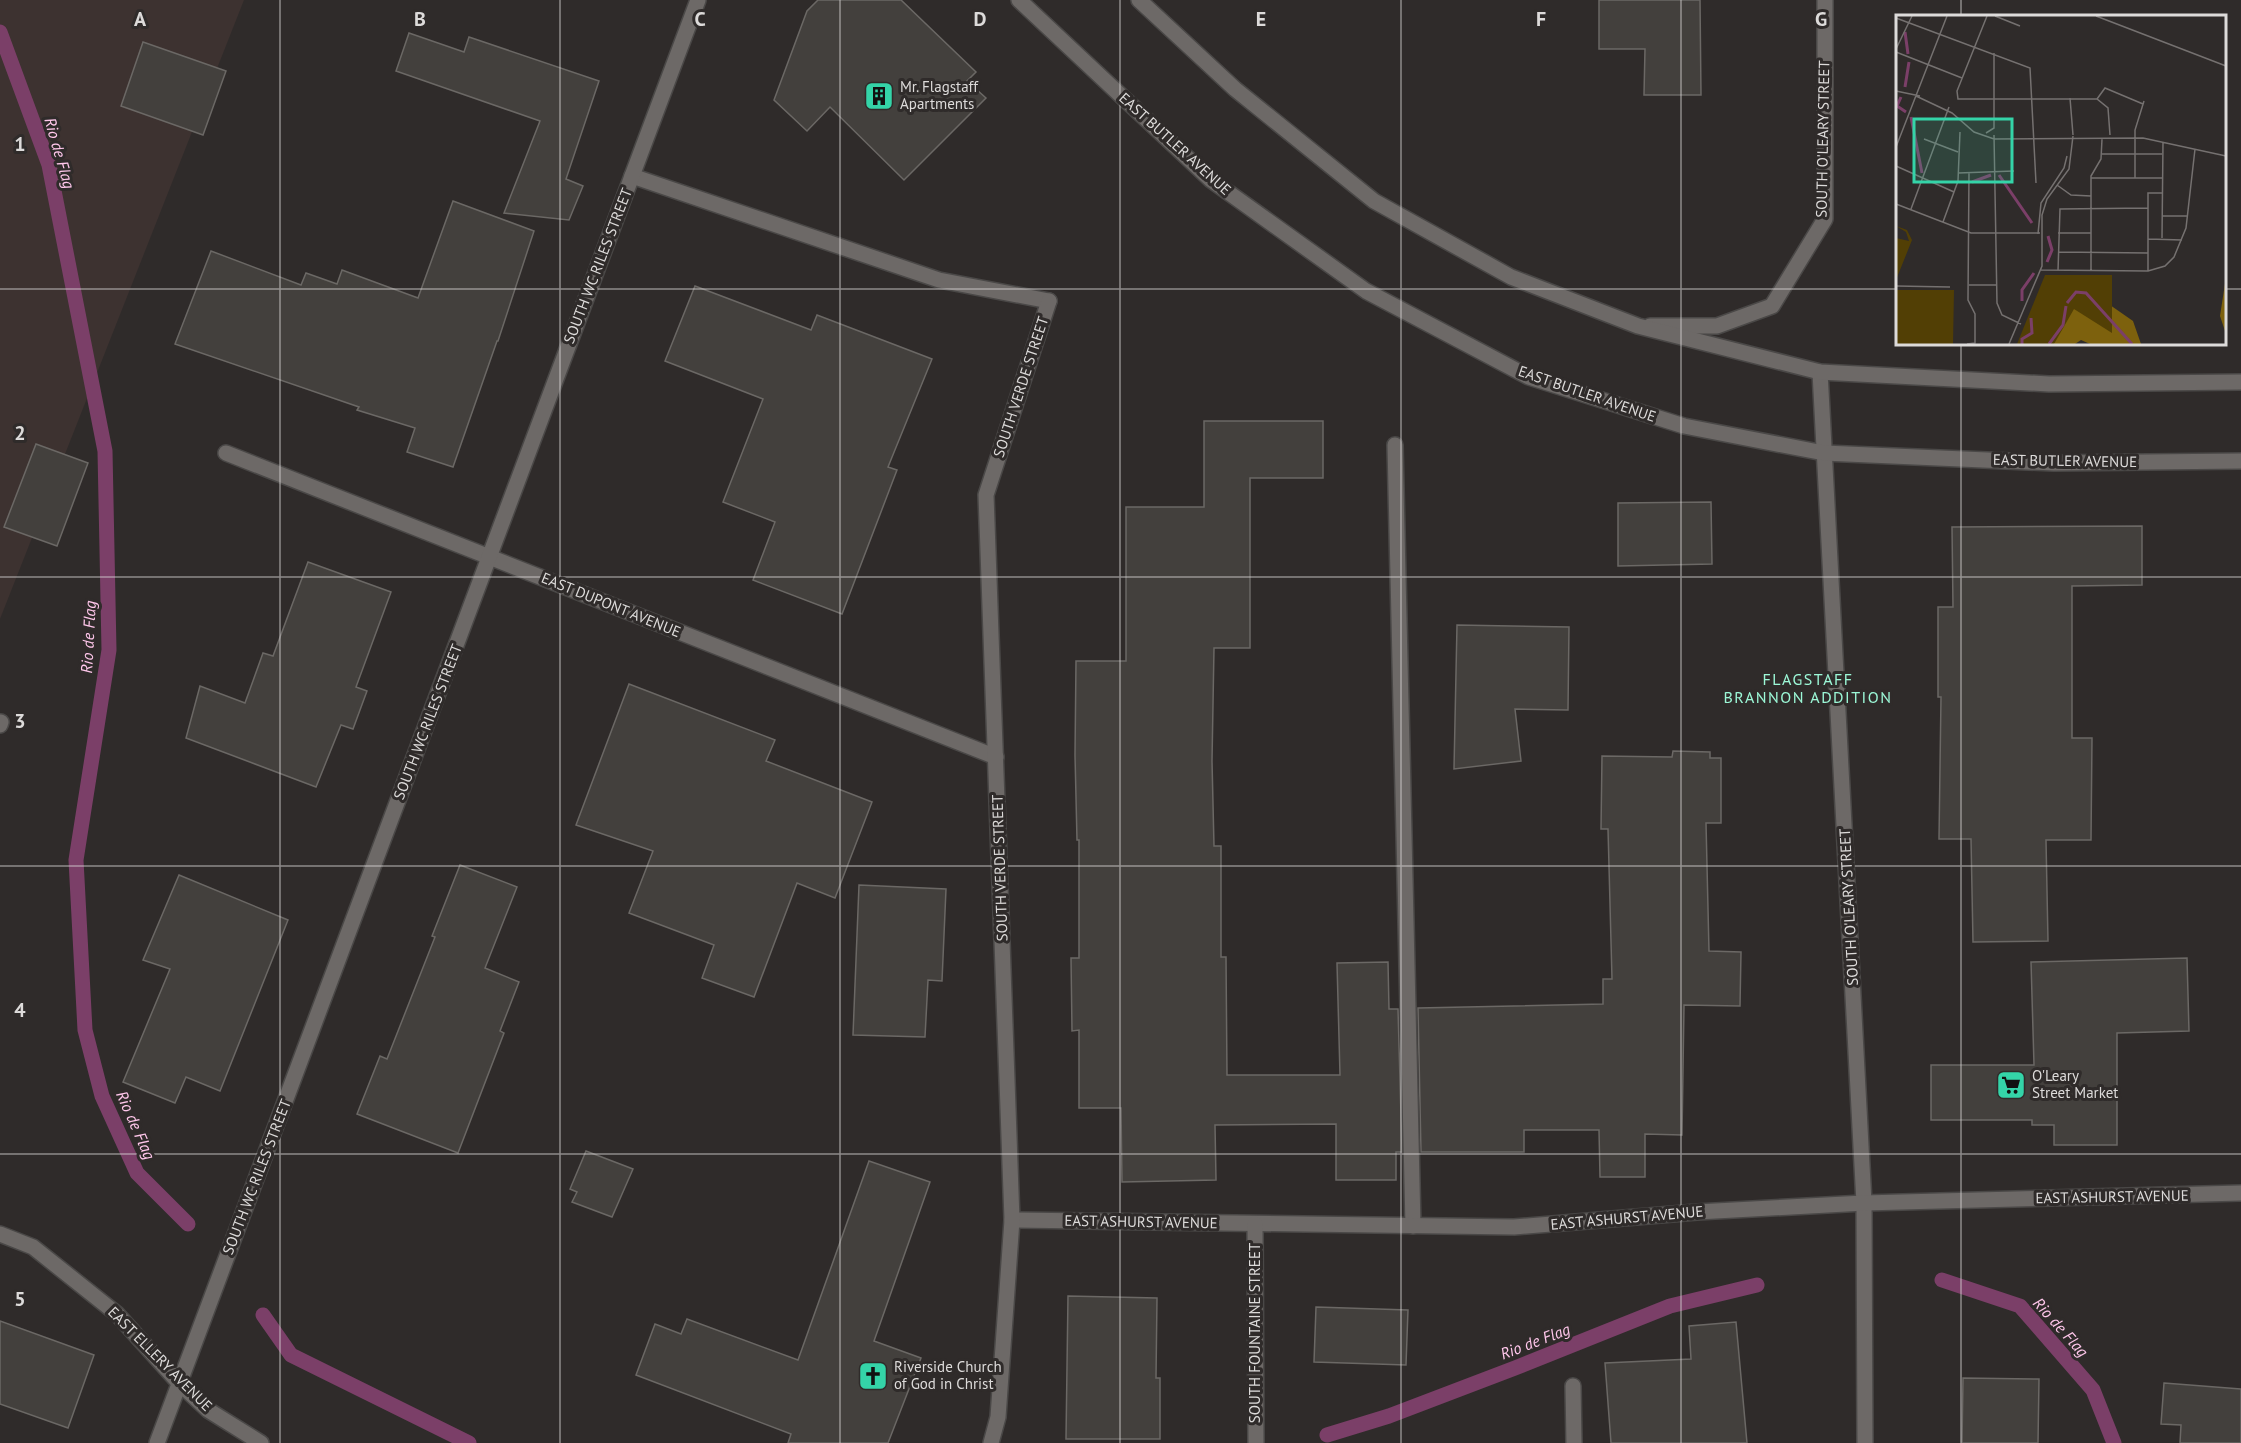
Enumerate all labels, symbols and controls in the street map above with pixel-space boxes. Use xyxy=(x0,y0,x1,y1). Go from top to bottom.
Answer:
text: A xyxy=(134,6,147,32)
text: B xyxy=(414,6,426,32)
text: C xyxy=(694,6,706,32)
text: D xyxy=(974,6,987,32)
text: E xyxy=(1256,6,1266,32)
text: F xyxy=(1536,6,1546,32)
text: G xyxy=(1815,6,1827,32)
inset map xyxy=(1896,15,2226,345)
street label: SOUTH O'LEARY STREET xyxy=(1812,59,1833,218)
place label: Mr. Flagstaff Apartments xyxy=(900,77,979,113)
building icon: Mr. Flagstaff Apartments xyxy=(863,80,895,112)
street label: EAST BUTLER AVENUE xyxy=(1115,88,1235,199)
water label: Rio de Flag xyxy=(40,115,80,191)
text: 1 xyxy=(14,131,26,157)
street label: SOUTH WC RILES STREET xyxy=(559,185,636,346)
street label: SOUTH VERDE STREET xyxy=(989,313,1052,460)
street label: EAST BUTLER AVENUE xyxy=(1516,361,1658,426)
text: 2 xyxy=(14,420,26,446)
street label: EAST BUTLER AVENUE xyxy=(1993,450,2137,471)
street label: EAST DUPONT AVENUE xyxy=(539,568,684,641)
water label: Rio de Flag xyxy=(76,600,100,674)
street label: SOUTH WC RILES STREET xyxy=(389,641,466,802)
district label: FLAGSTAFF BRANNON ADDITION xyxy=(1723,669,1893,707)
text: 3 xyxy=(14,708,26,734)
street label: SOUTH VERDE STREET xyxy=(987,794,1012,942)
street label: SOUTH O'LEARY STREET xyxy=(1835,827,1862,986)
text: 4 xyxy=(14,997,26,1023)
place label: O'Leary Street Market xyxy=(2032,1066,2118,1102)
supermarket icon: O'Leary Street Market xyxy=(1995,1069,2027,1101)
water label: Rio de Flag xyxy=(112,1088,160,1162)
street label: SOUTH WC RILES STREET xyxy=(218,1096,295,1257)
street label: EAST ASHURST AVENUE xyxy=(2035,1186,2189,1207)
street label: EAST ASHURST AVENUE xyxy=(1550,1201,1704,1234)
street label: EAST ASHURST AVENUE xyxy=(1064,1211,1218,1232)
street label: SOUTH FOUNTAINE STREET xyxy=(1245,1242,1264,1423)
text: 5 xyxy=(14,1286,26,1312)
water label: Rio de Flag xyxy=(2029,1293,2093,1361)
street label: EAST ELLERY AVENUE xyxy=(104,1302,217,1415)
water label: Rio de Flag xyxy=(1497,1319,1573,1363)
place label: Riverside Church of God in Christ xyxy=(894,1357,1002,1393)
church icon: Riverside Church of God in Christ xyxy=(857,1360,889,1392)

